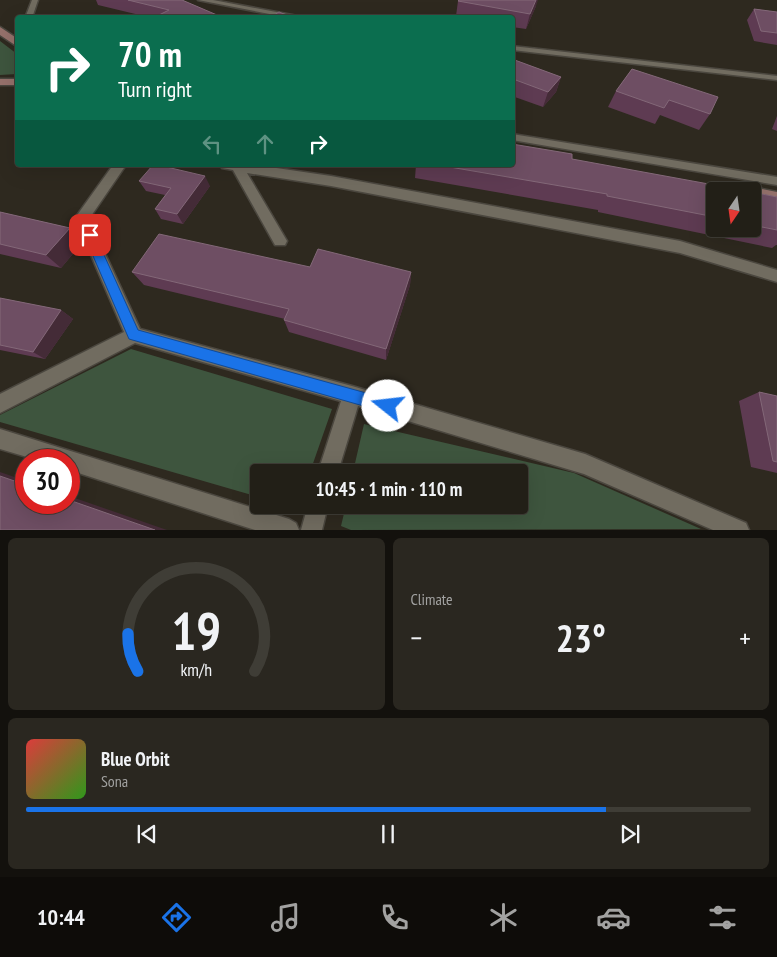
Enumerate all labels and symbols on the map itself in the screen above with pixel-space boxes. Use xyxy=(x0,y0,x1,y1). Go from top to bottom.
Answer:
north arrow xyxy=(706,182,761,238)
pin xyxy=(69,214,111,256)
position arrow xyxy=(361,379,413,431)
speed limit sign: 30 xyxy=(15,449,80,514)

